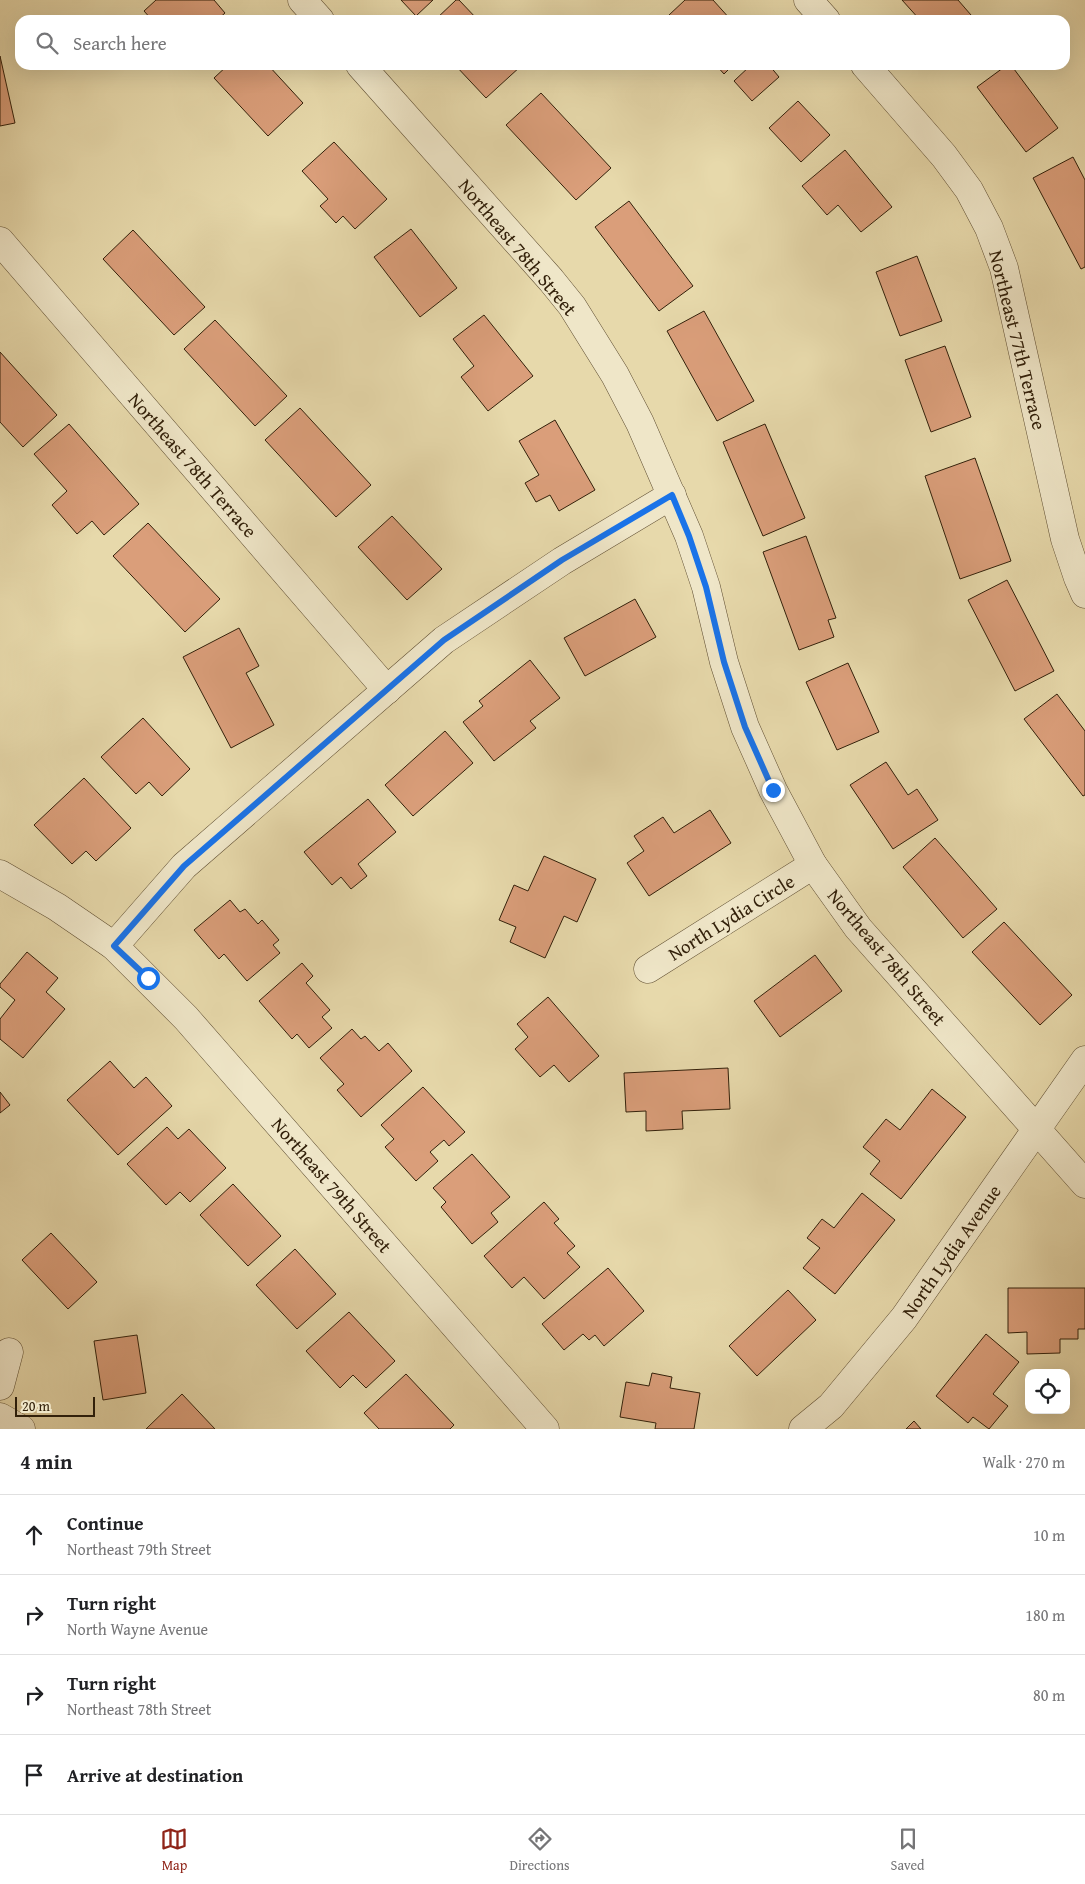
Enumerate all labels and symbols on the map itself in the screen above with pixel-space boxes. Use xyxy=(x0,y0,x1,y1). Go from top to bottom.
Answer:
street label: Northeast 78th Street xyxy=(452,172,584,322)
street label: Northeast 77th Terrace xyxy=(982,247,1054,433)
street label: Northeast 78th Terrace xyxy=(122,386,264,544)
route end xyxy=(762,779,785,802)
street label: North Lydia Circle xyxy=(662,867,800,967)
street label: Northeast 78th Street xyxy=(821,882,953,1032)
route start xyxy=(137,967,160,990)
street label: Northeast 79th Street xyxy=(265,1111,399,1259)
street label: North Lydia Avenue xyxy=(894,1179,1008,1323)
scale bar xyxy=(15,1394,95,1417)

